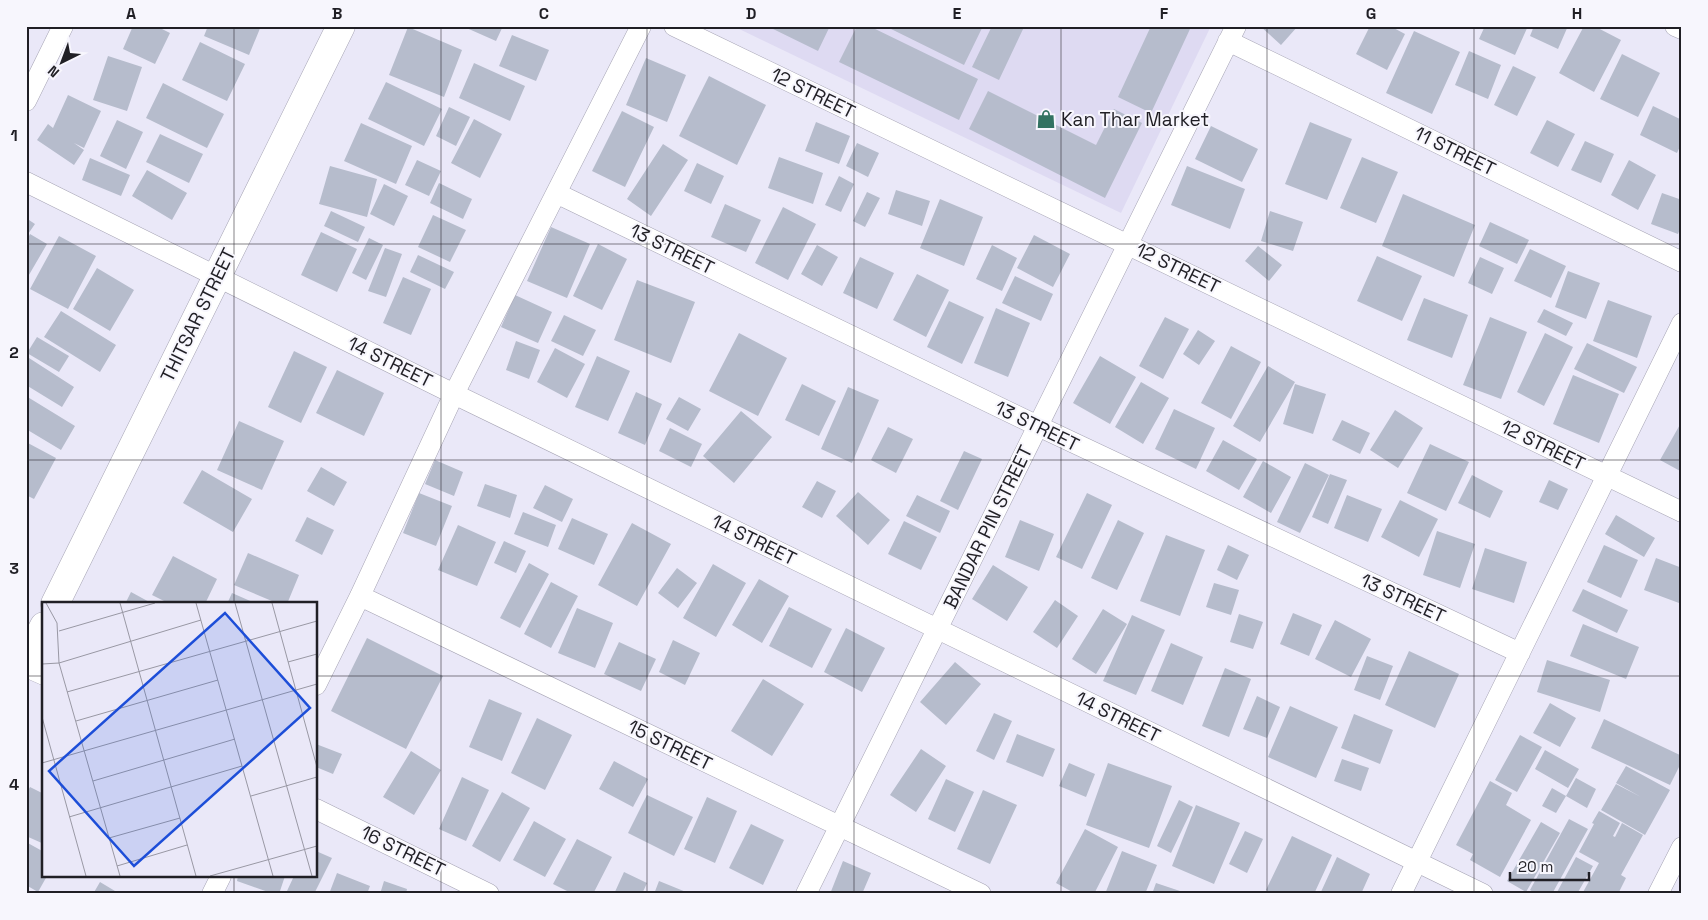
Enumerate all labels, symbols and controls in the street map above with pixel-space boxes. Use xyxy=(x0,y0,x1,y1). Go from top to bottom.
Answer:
text: A xyxy=(126,3,136,24)
text: B xyxy=(332,3,342,24)
text: C xyxy=(539,3,549,24)
text: D xyxy=(746,3,756,24)
text: E xyxy=(953,3,962,24)
text: F xyxy=(1160,3,1169,24)
text: G xyxy=(1366,3,1376,24)
text: H xyxy=(1572,3,1582,24)
north arrow xyxy=(38,38,88,88)
text: N xyxy=(44,62,63,81)
street label: 12 STREET xyxy=(767,62,859,124)
place label: Kan Thar Market xyxy=(1061,107,1209,132)
shop icon: Kan Thar Market xyxy=(1035,108,1057,130)
street label: 11 STREET xyxy=(1410,121,1500,181)
text: 1 xyxy=(10,125,18,146)
street label: 13 STREET xyxy=(626,218,718,280)
street label: 12 STREET xyxy=(1132,237,1224,299)
street label: THITSAR STREET xyxy=(155,244,241,386)
street label: 14 STREET xyxy=(343,331,437,393)
text: 2 xyxy=(9,342,19,363)
street label: 13 STREET xyxy=(991,395,1083,457)
street label: 12 STREET xyxy=(1497,414,1589,476)
street label: BANDAR PIN STREET xyxy=(938,441,1038,613)
street label: 14 STREET xyxy=(707,509,801,571)
text: 3 xyxy=(9,558,19,579)
street label: 13 STREET xyxy=(1356,567,1450,629)
inset map xyxy=(42,602,318,878)
street label: 14 STREET xyxy=(1071,686,1165,748)
street label: 15 STREET xyxy=(624,714,716,776)
text: 4 xyxy=(9,774,19,795)
street label: 16 STREET xyxy=(357,820,449,882)
scale bar xyxy=(1510,850,1589,882)
text: 20 m xyxy=(1518,857,1553,876)

